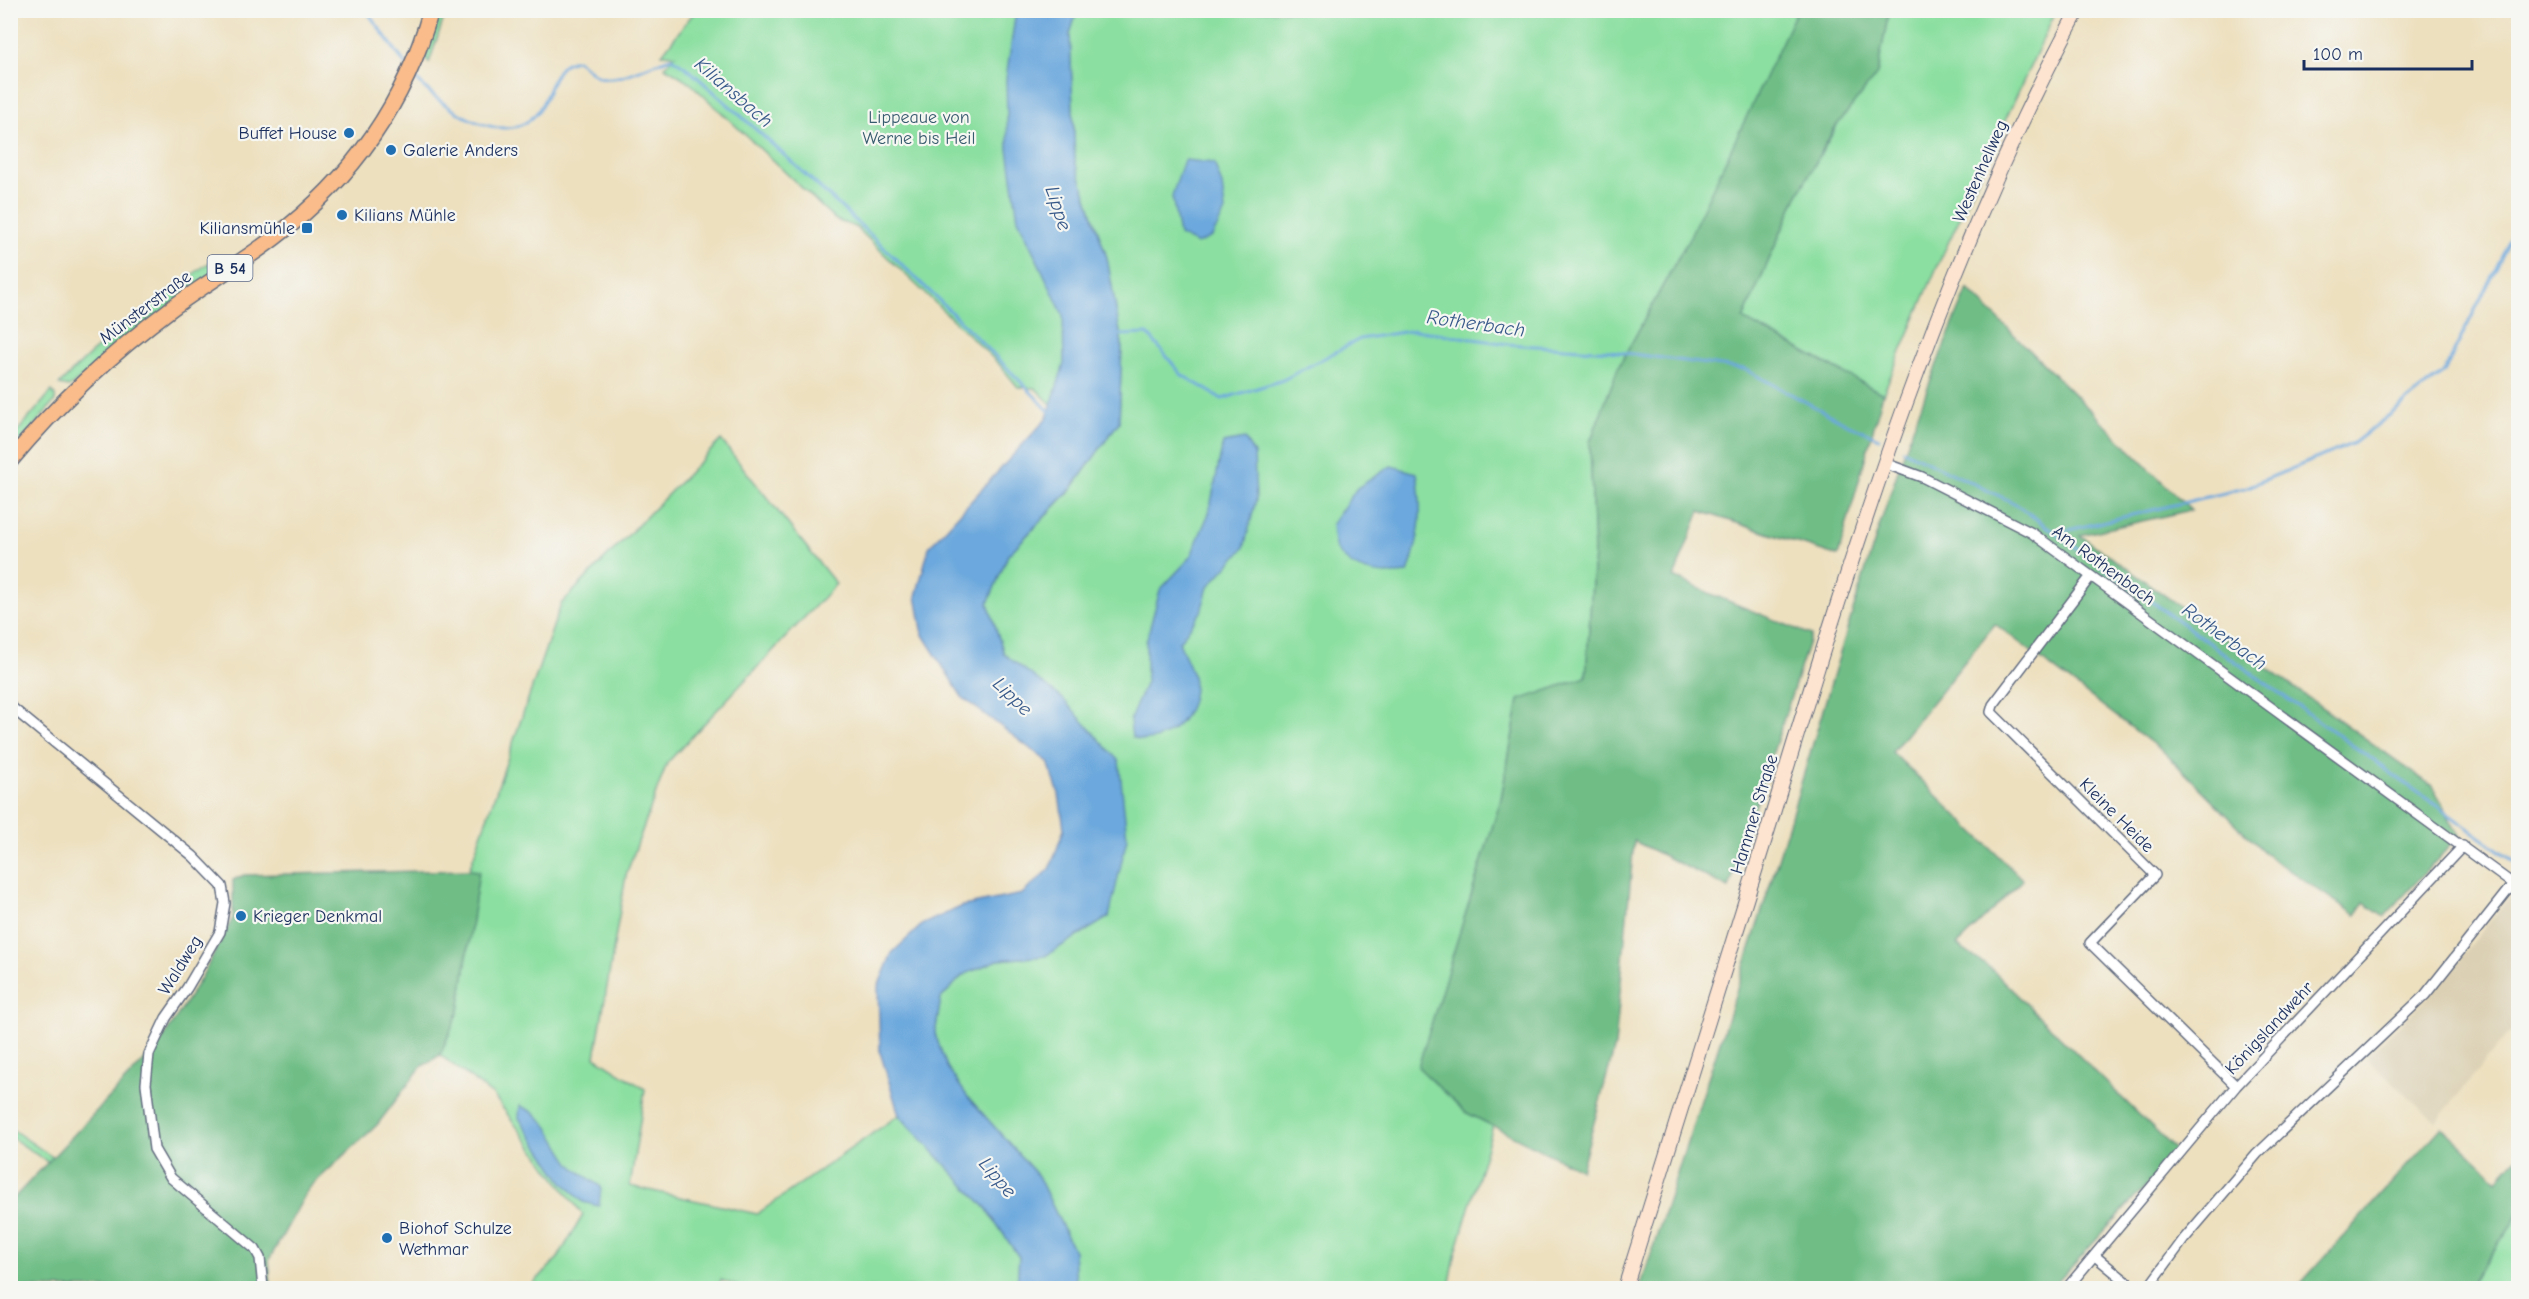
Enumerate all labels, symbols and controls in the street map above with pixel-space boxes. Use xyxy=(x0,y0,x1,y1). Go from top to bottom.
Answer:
scale bar xyxy=(2304,33,2472,71)
text: 100 m xyxy=(2313,44,2363,65)
water label: Kiliansbach xyxy=(690,52,777,132)
park label: Lippeaue von Werne bis Heil xyxy=(863,107,975,149)
street label: Westenhellweg xyxy=(1948,117,2012,226)
place label: Buffet House xyxy=(239,123,337,144)
marker: Buffet House xyxy=(342,126,356,140)
place label: Galerie Anders xyxy=(403,140,518,161)
marker: Galerie Anders xyxy=(384,143,398,157)
water label: Lippe xyxy=(1041,183,1077,233)
place label: Kilians Mühle xyxy=(354,205,456,226)
marker: Kilians Mühle xyxy=(335,208,349,222)
place label: Kiliansmühle xyxy=(199,218,295,239)
marker: Kiliansmühle xyxy=(300,221,314,235)
road number: B 54 xyxy=(208,255,252,281)
street label: Münsterstraße xyxy=(95,266,195,349)
water label: Rotherbach xyxy=(1425,305,1527,342)
street label: Am Rothenbach xyxy=(2048,521,2159,610)
water label: Rotherbach xyxy=(2178,598,2272,675)
water label: Lippe xyxy=(988,672,1037,721)
street label: Hammer Straße xyxy=(1726,752,1783,876)
street label: Kleine Heide xyxy=(2075,774,2158,857)
place label: Krieger Denkmal xyxy=(253,906,382,927)
marker: Krieger Denkmal xyxy=(234,909,248,923)
street label: Waldweg xyxy=(154,932,207,999)
street label: Königslandwehr xyxy=(2221,977,2318,1079)
water label: Lippe xyxy=(974,1152,1021,1202)
place label: Biohof Schulze Wethmar xyxy=(399,1218,512,1260)
marker: Biohof Schulze Wethmar xyxy=(380,1231,394,1245)

